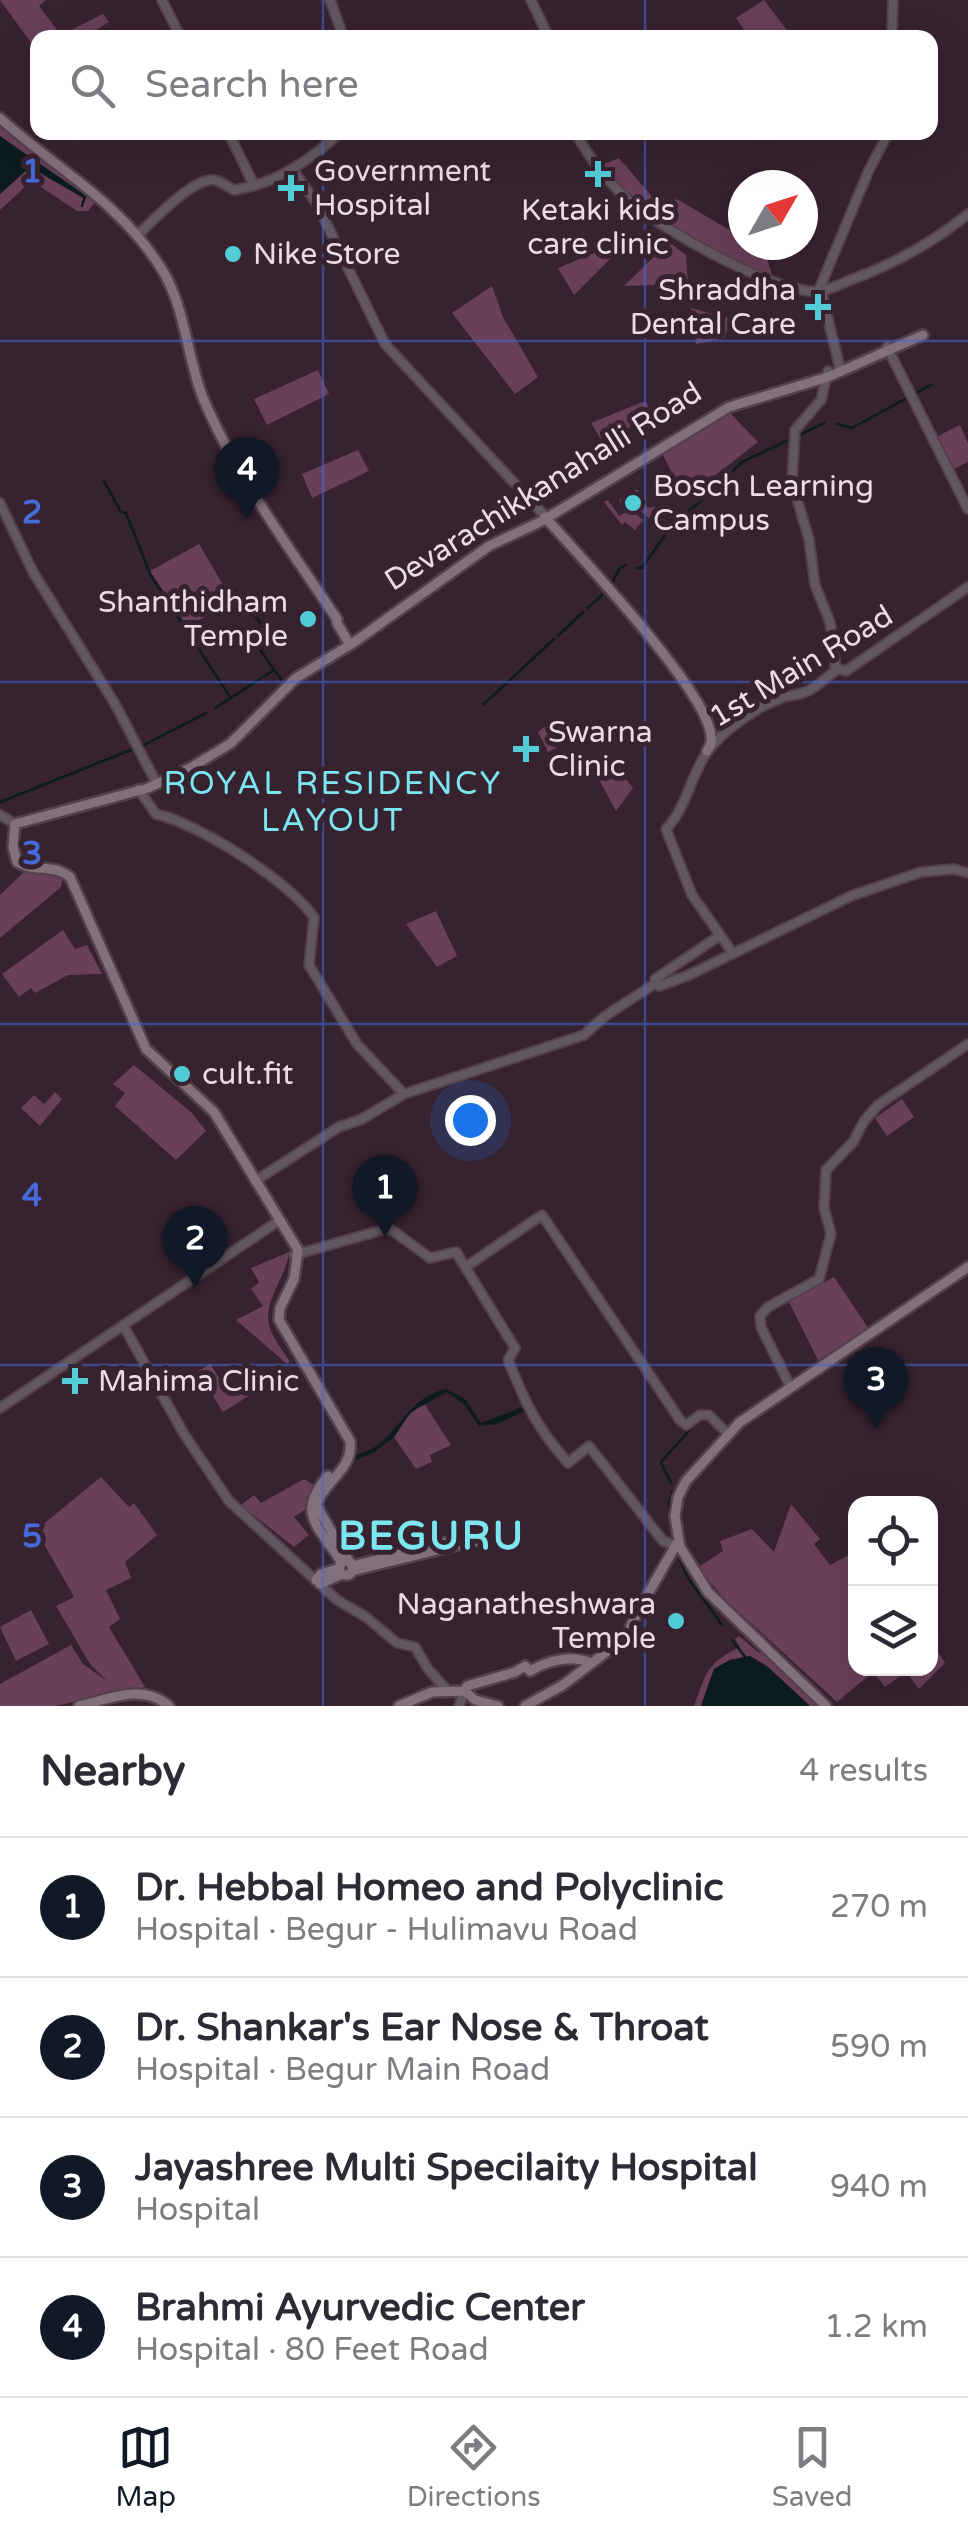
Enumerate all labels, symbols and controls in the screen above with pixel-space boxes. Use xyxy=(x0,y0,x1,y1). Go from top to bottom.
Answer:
search box xyxy=(30,30,938,140)
icon: search xyxy=(65,58,120,113)
text: Search here xyxy=(145,62,359,108)
text: 1 xyxy=(22,153,42,191)
place label: Government Hospital xyxy=(314,153,491,224)
marker: Ketaki kids care clinic xyxy=(585,161,611,187)
north arrow xyxy=(728,170,818,260)
marker: Government Hospital xyxy=(278,175,304,201)
place label: Ketaki kids care clinic xyxy=(521,192,675,263)
place label: Nike Store xyxy=(253,236,400,273)
marker: Nike Store xyxy=(222,243,244,265)
place label: Shraddha Dental Care xyxy=(630,272,796,343)
marker: Shraddha Dental Care xyxy=(805,294,831,320)
street label: Devarachikkanahalli Road xyxy=(378,374,709,599)
pin: 4 xyxy=(214,436,280,519)
place label: Bosch Learning Campus xyxy=(653,468,874,539)
marker: Bosch Learning Campus xyxy=(622,492,644,514)
text: 2 xyxy=(22,494,42,532)
place label: Shanthidham Temple xyxy=(98,584,288,655)
street label: 1st Main Road xyxy=(703,597,900,736)
marker: Shanthidham Temple xyxy=(297,608,319,630)
place label: Swarna Clinic xyxy=(548,714,653,785)
marker: Swarna Clinic xyxy=(513,736,539,762)
district label: ROYAL RESIDENCY LAYOUT xyxy=(163,765,503,840)
text: 3 xyxy=(22,835,42,873)
place label: cult.fit xyxy=(202,1056,294,1093)
marker: cult.fit xyxy=(171,1063,193,1085)
your location xyxy=(445,1095,496,1146)
pin: 1 xyxy=(352,1154,418,1237)
text: 4 xyxy=(22,1177,42,1215)
pin: 2 xyxy=(162,1206,228,1288)
pin: 3 xyxy=(844,1346,908,1429)
place label: Mahima Clinic xyxy=(98,1363,299,1400)
marker: Mahima Clinic xyxy=(62,1368,88,1394)
map controls xyxy=(848,1496,938,1676)
button: locate xyxy=(848,1496,938,1586)
district label: BEGURU xyxy=(338,1512,526,1560)
text: 5 xyxy=(22,1518,42,1556)
place label: Naganatheshwara Temple xyxy=(397,1586,656,1657)
button: layers xyxy=(848,1586,938,1676)
marker: Naganatheshwara Temple xyxy=(665,1610,687,1632)
text: Nearby xyxy=(40,1746,185,1797)
text: 4 results xyxy=(799,1752,928,1790)
text: Dr. Hebbal Homeo and Polyclinic xyxy=(135,1865,723,1911)
text: 1 xyxy=(62,1888,83,1926)
text: 270 m xyxy=(830,1888,928,1926)
text: Hospital · Begur - Hulimavu Road xyxy=(135,1911,638,1949)
text: Dr. Shankar's Ear Nose & Throat xyxy=(135,2005,709,2051)
text: 2 xyxy=(62,2028,83,2066)
text: 590 m xyxy=(830,2028,928,2066)
text: Hospital · Begur Main Road xyxy=(135,2051,550,2089)
text: Jayashree Multi Specilaity Hospital xyxy=(135,2145,758,2191)
text: 3 xyxy=(62,2168,83,2206)
text: 940 m xyxy=(830,2168,928,2206)
text: Hospital xyxy=(135,2191,260,2229)
text: Brahmi Ayurvedic Center xyxy=(135,2285,585,2331)
text: 4 xyxy=(62,2308,83,2346)
text: 1.2 km xyxy=(824,2308,928,2346)
text: Hospital · 80 Feet Road xyxy=(135,2331,489,2369)
tab: Map xyxy=(115,2420,176,2514)
tab: Directions xyxy=(407,2420,541,2514)
tab: Saved xyxy=(772,2420,853,2514)

